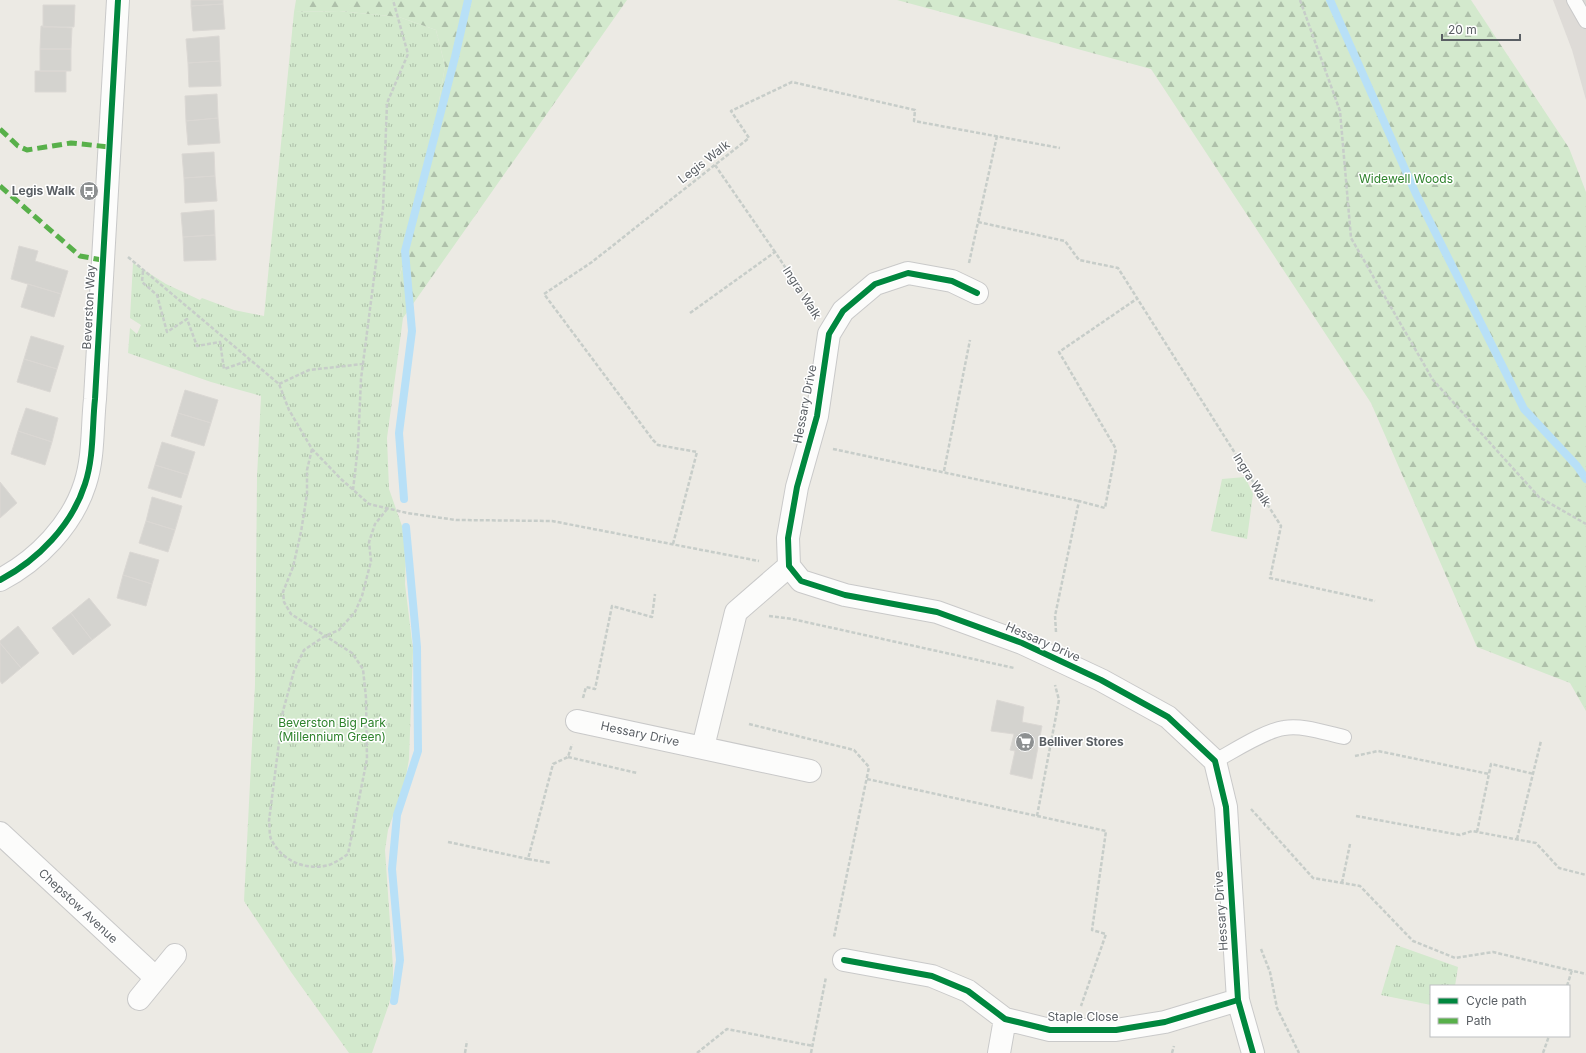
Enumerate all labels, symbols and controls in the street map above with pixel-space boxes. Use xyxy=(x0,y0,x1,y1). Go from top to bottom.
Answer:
scale bar xyxy=(1442,16,1520,42)
text: 20 m xyxy=(1448,22,1477,37)
street label: Legis Walk xyxy=(675,137,733,186)
park label: Widewell Woods xyxy=(1359,171,1453,186)
bus stop icon: Legis Walk xyxy=(78,180,100,202)
place label: Legis Walk xyxy=(12,183,75,198)
street label: Beverston Way xyxy=(79,264,98,350)
street label: Ingra Walk xyxy=(780,264,825,322)
street label: Hessary Drive xyxy=(790,363,819,445)
street label: Ingra Walk xyxy=(1230,450,1275,509)
street label: Hessary Drive xyxy=(1004,618,1083,665)
park label: Beverston Big Park (Millennium Green) xyxy=(278,715,386,744)
street label: Hessary Drive xyxy=(599,718,681,749)
supermarket icon: Belliver Stores xyxy=(1014,731,1036,753)
place label: Belliver Stores xyxy=(1039,734,1124,749)
street label: Chepstow Avenue xyxy=(36,865,121,946)
street label: Hessary Drive xyxy=(1210,871,1231,951)
legend xyxy=(1430,985,1570,1037)
text: Cycle path xyxy=(1466,993,1527,1008)
street label: Staple Close xyxy=(1047,1009,1119,1024)
text: Path xyxy=(1466,1013,1491,1028)

